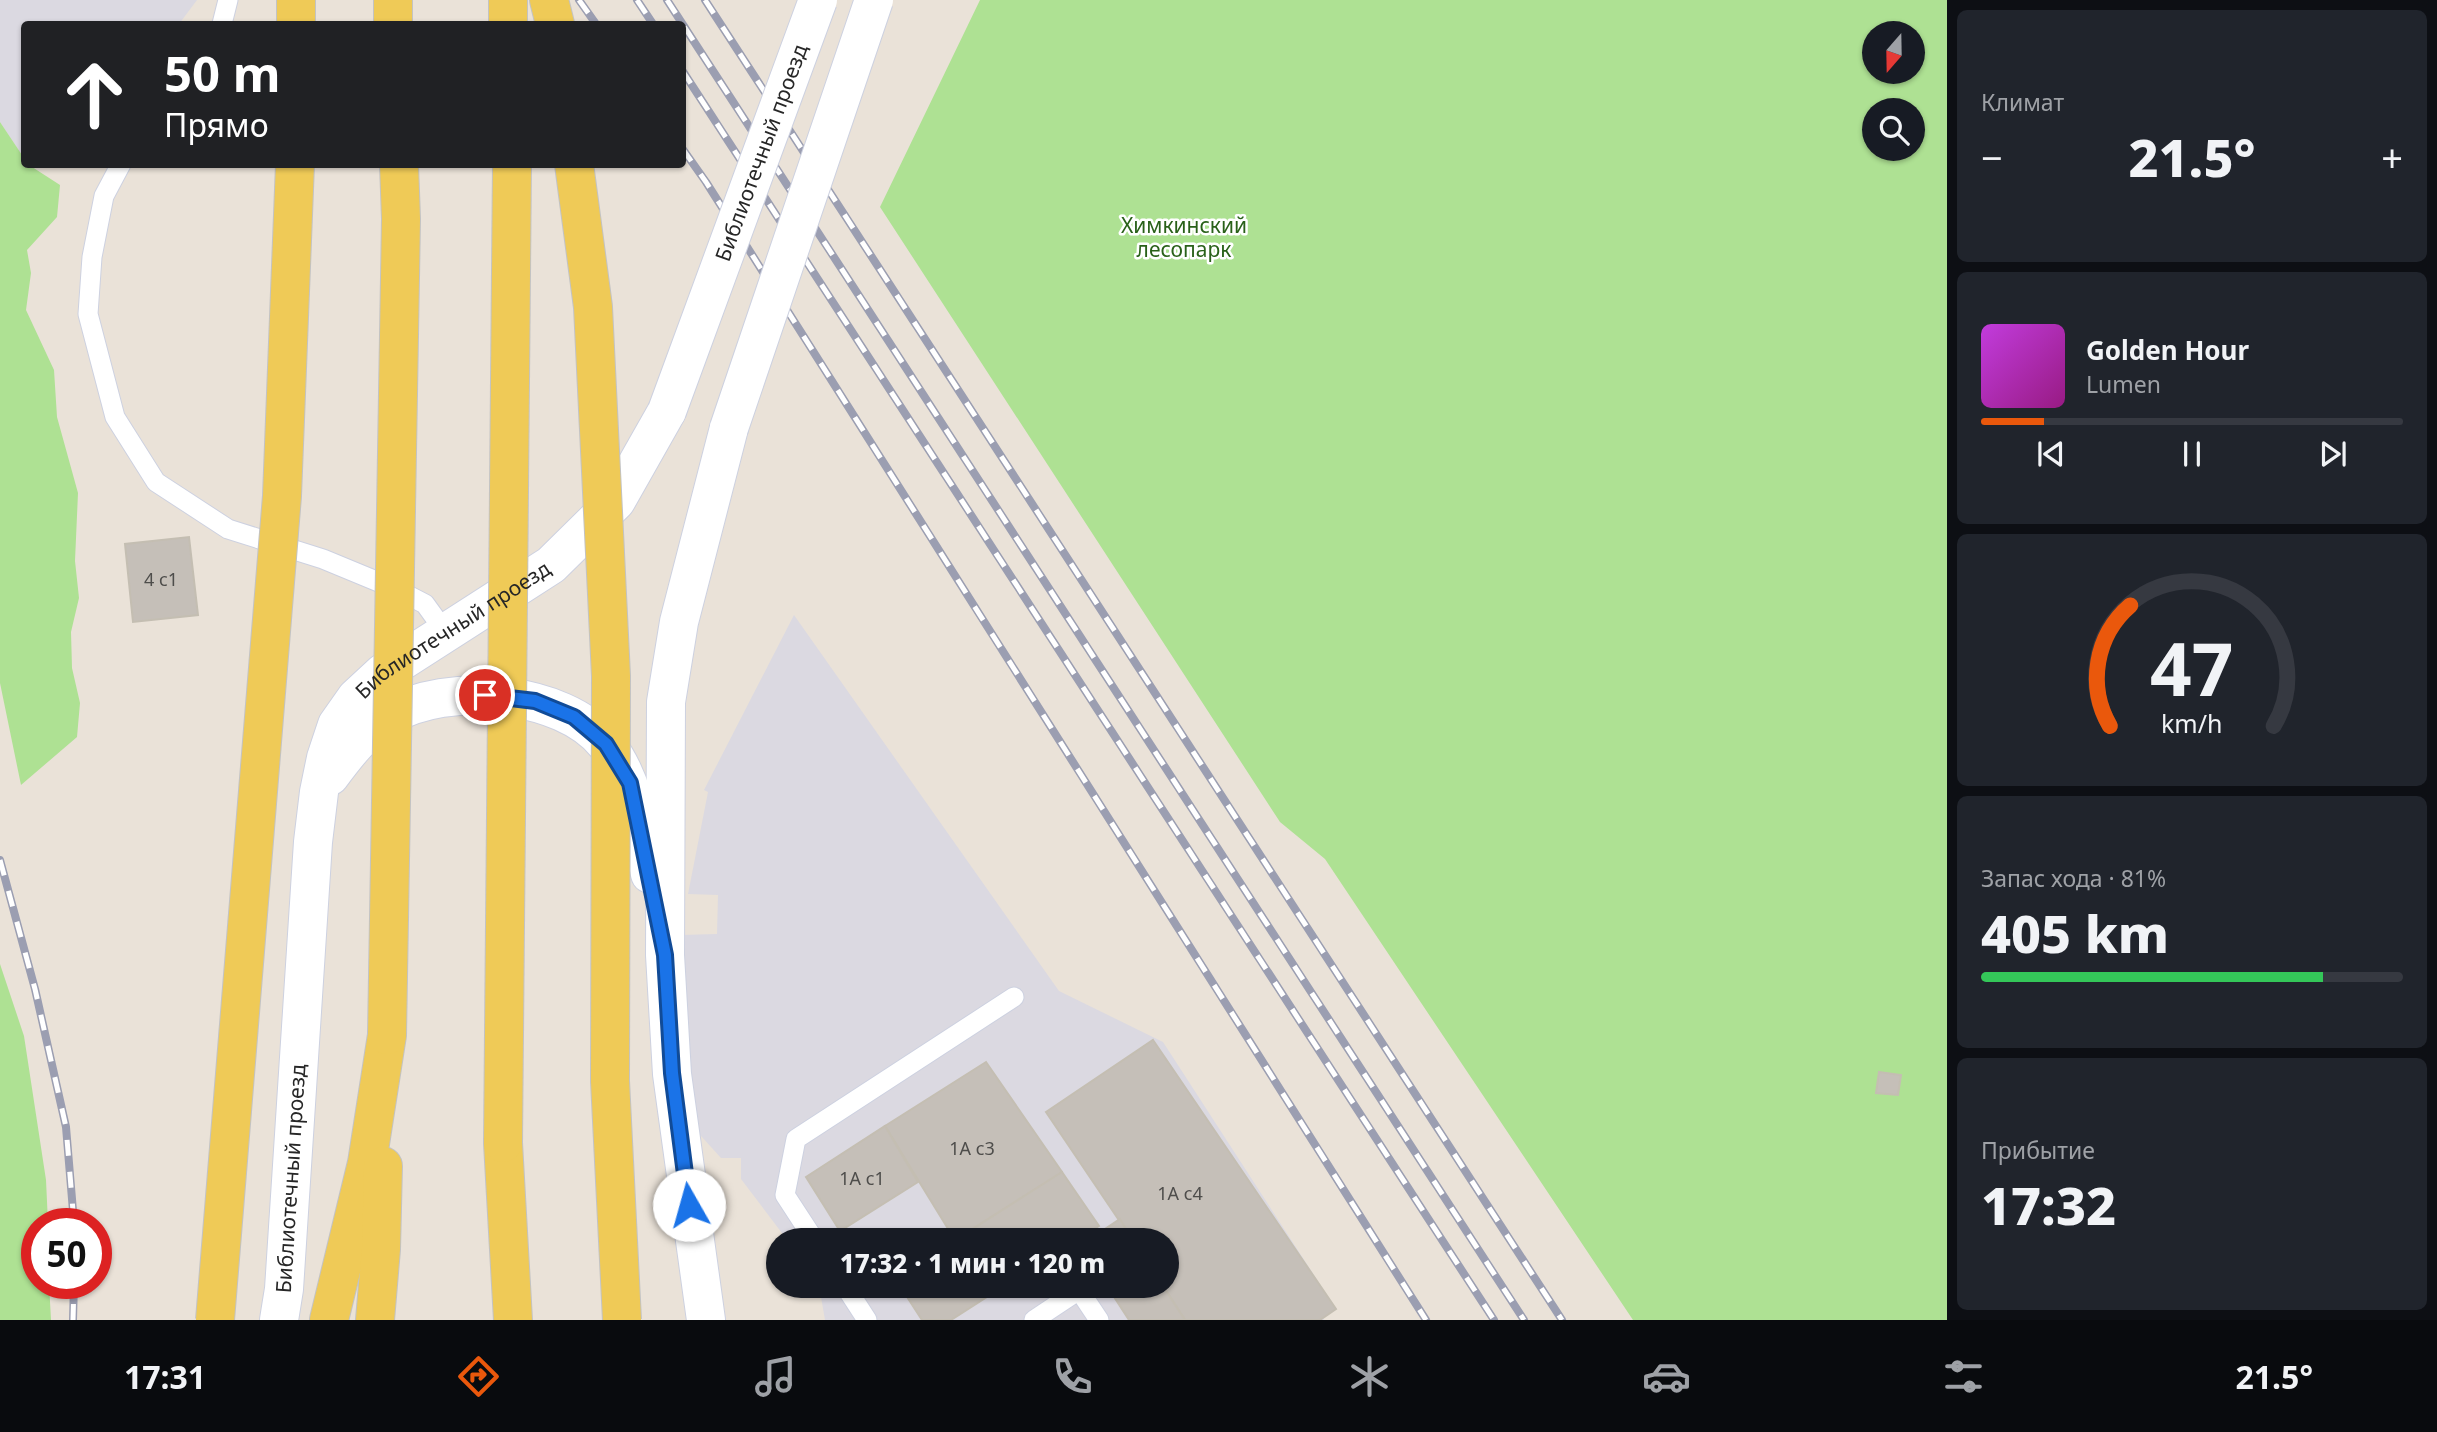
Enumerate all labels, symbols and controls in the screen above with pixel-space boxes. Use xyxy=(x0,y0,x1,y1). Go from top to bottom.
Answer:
north arrow xyxy=(1862,21,1925,84)
map controls xyxy=(1862,21,1925,161)
text: 50 m xyxy=(164,40,281,106)
street label: Библиотечный проезд xyxy=(708,40,814,265)
icon: ahead xyxy=(49,49,140,140)
text: Климат xyxy=(1981,86,2064,118)
button: search xyxy=(1862,98,1925,161)
text: Прямо xyxy=(164,103,269,146)
text: 21.5° xyxy=(2129,121,2255,192)
text: − xyxy=(1981,131,2003,183)
text: + xyxy=(2381,131,2403,183)
park label: Химкинский лесопарк xyxy=(1121,211,1247,263)
text: Golden Hour xyxy=(2086,332,2249,368)
text: Lumen xyxy=(2086,368,2161,400)
icon: previous xyxy=(2032,435,2070,473)
icon: pause xyxy=(2173,435,2211,473)
icon: next xyxy=(2314,435,2352,473)
street label: Библиотечный проезд xyxy=(349,554,556,705)
house number: 4 с1 xyxy=(144,567,178,591)
text: 47 xyxy=(2150,618,2234,717)
pin xyxy=(455,665,515,725)
icon: arrive xyxy=(466,676,504,714)
text: km/h xyxy=(2161,706,2223,740)
text: Запас хода · 81% xyxy=(1981,862,2166,894)
text: 405 km xyxy=(1981,897,2169,968)
street label: Библиотечный проезд xyxy=(269,1063,312,1294)
text: Прибытие xyxy=(1981,1134,2095,1166)
house number: 1А с3 xyxy=(949,1136,995,1160)
house number: 1А с1 xyxy=(839,1166,885,1190)
position arrow xyxy=(652,1168,726,1242)
text: 17:32 xyxy=(1981,1169,2116,1240)
house number: 1А с4 xyxy=(1157,1181,1203,1205)
speed limit sign: 50 xyxy=(21,1208,112,1299)
text: 17:32 · 1 мин · 120 m xyxy=(840,1245,1105,1281)
icon: directions xyxy=(454,1352,503,1401)
icon: music xyxy=(751,1352,800,1401)
icon: phone xyxy=(1048,1352,1097,1401)
icon: climate xyxy=(1345,1352,1394,1401)
icon: car xyxy=(1642,1352,1691,1401)
icon: filters xyxy=(1939,1352,1988,1401)
text: 17:31 xyxy=(124,1355,206,1398)
text: 21.5° xyxy=(2236,1355,2313,1398)

